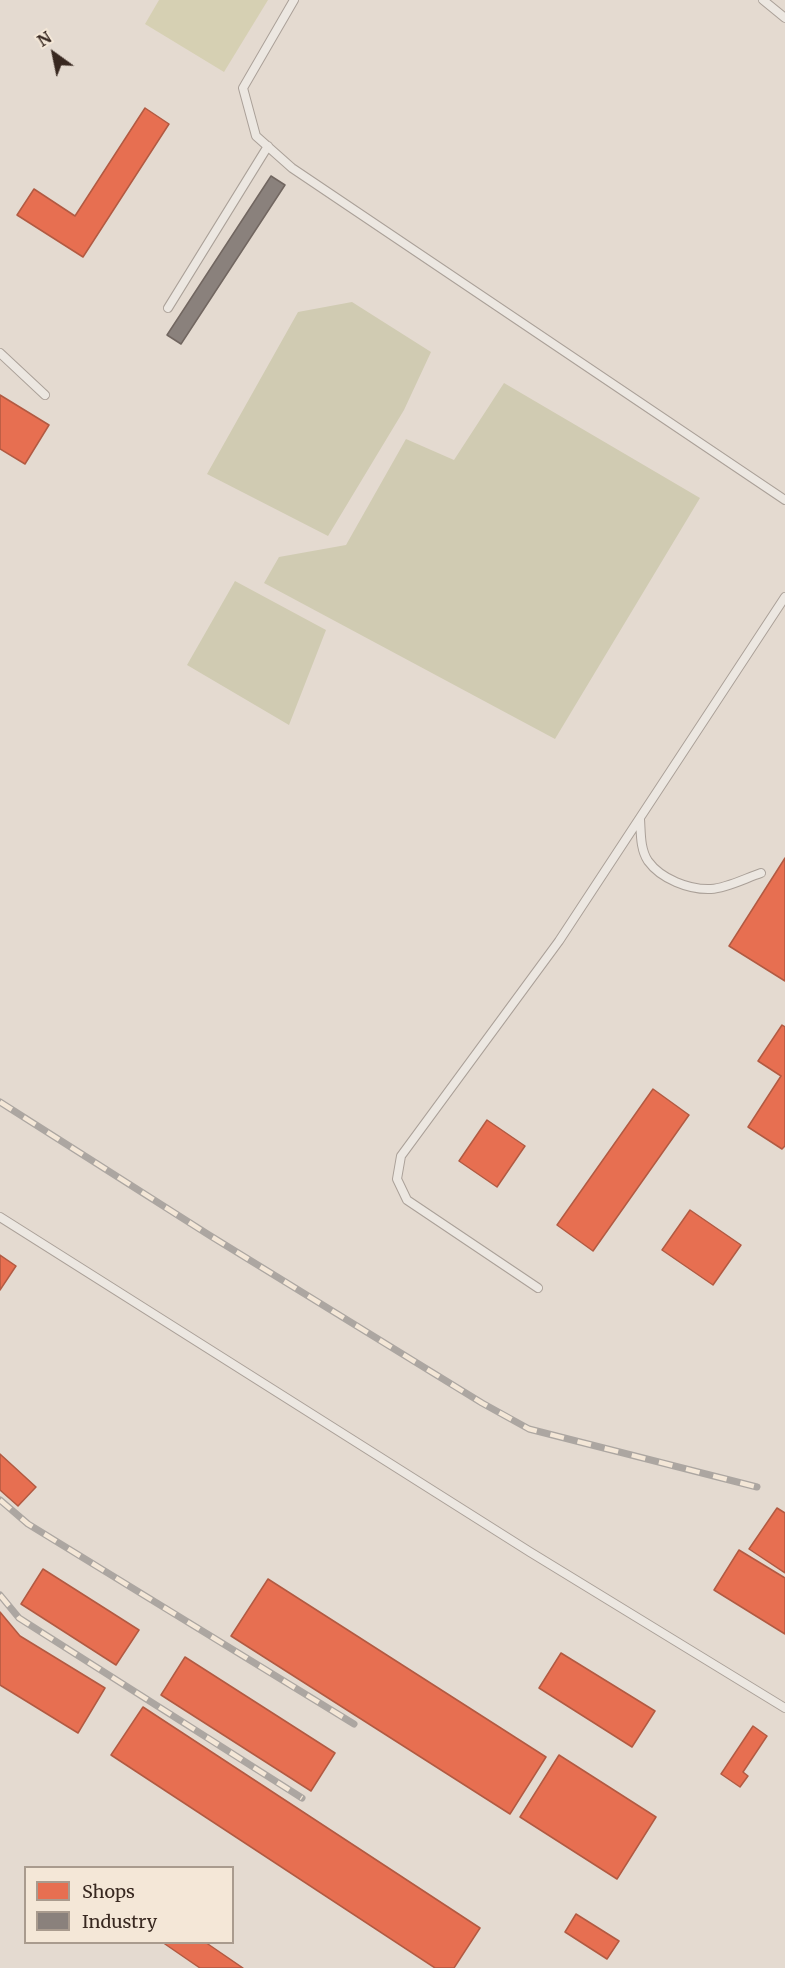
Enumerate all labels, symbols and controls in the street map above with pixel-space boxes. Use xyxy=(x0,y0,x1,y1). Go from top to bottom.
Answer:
north arrow xyxy=(24,24,84,84)
text: N xyxy=(33,27,55,51)
legend xyxy=(24,1866,234,1944)
text: Shops xyxy=(82,1880,135,1903)
text: Industry xyxy=(82,1910,157,1933)

